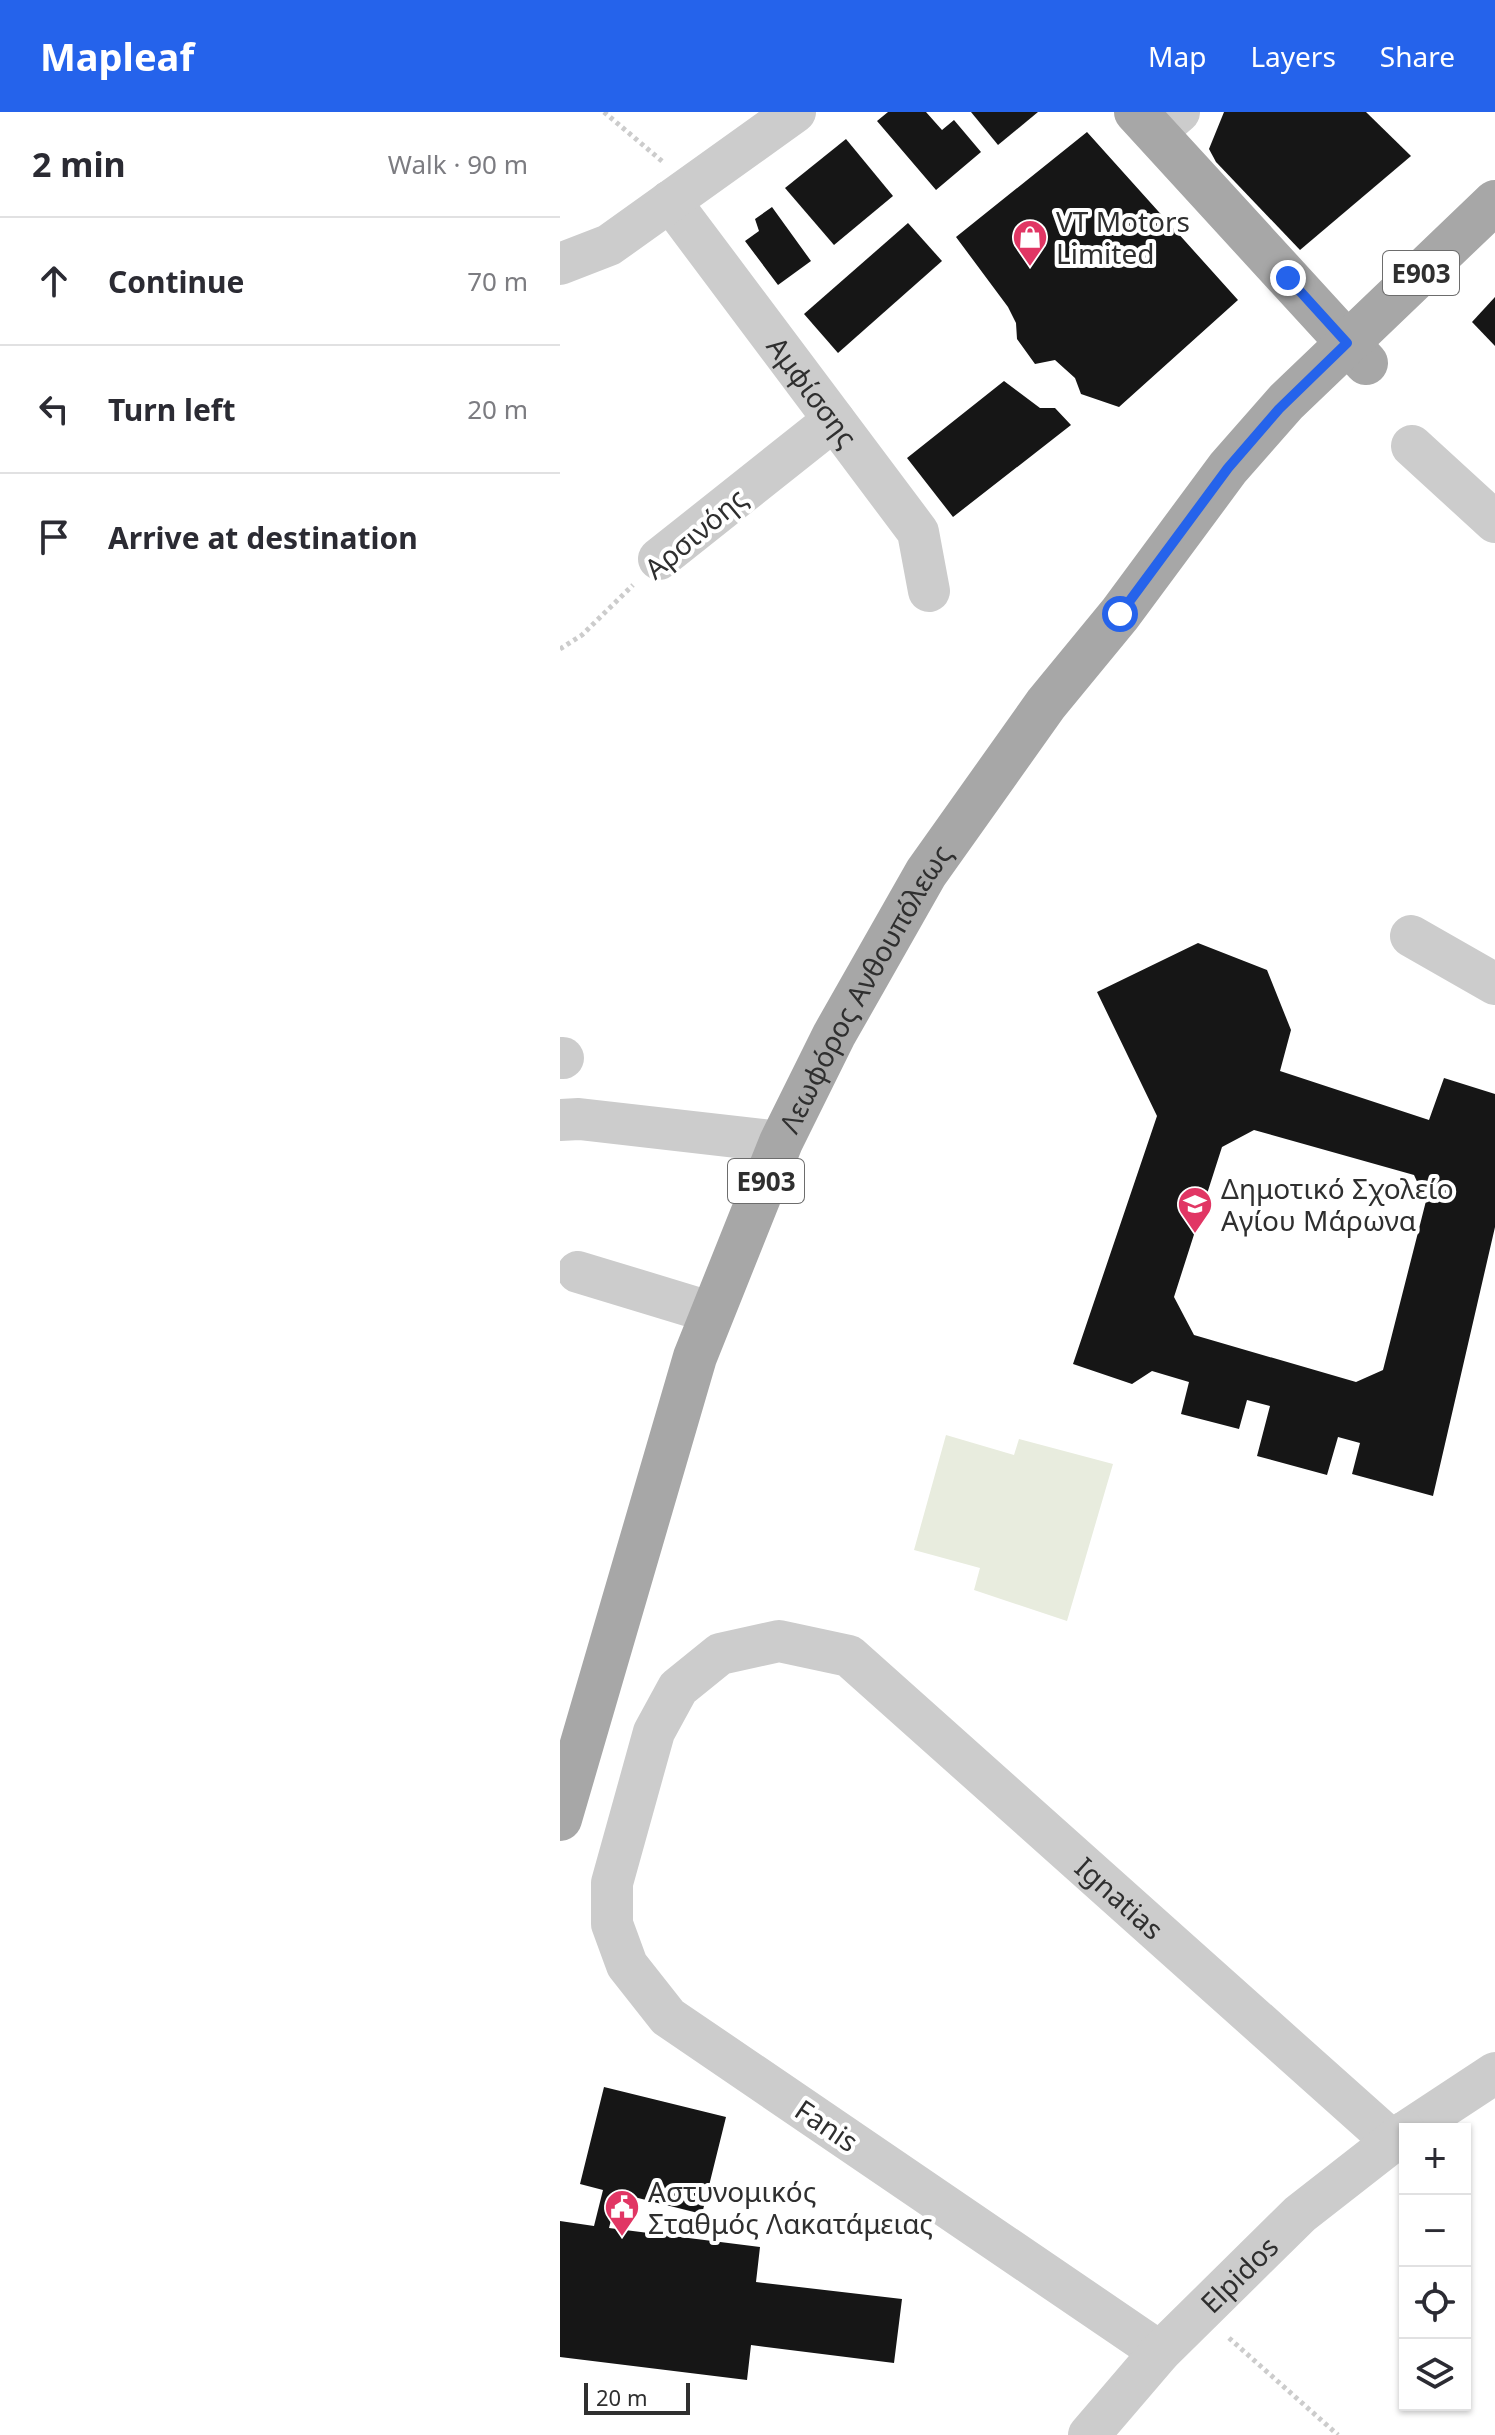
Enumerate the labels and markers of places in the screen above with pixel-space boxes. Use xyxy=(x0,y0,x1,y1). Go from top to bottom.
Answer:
place label: VT Motors Limited xyxy=(1056,202,1190,272)
shop icon: VT Motors Limited xyxy=(1011,218,1049,268)
place label: Δημοτικό Σχολείο Αγίου Μάρωνα xyxy=(1221,1169,1454,1239)
school or university icon: Δημοτικό Σχολείο Αγίου Μάρωνα xyxy=(1176,1185,1214,1235)
place label: Αστυνομικός Σταθμός Λακατάμειας xyxy=(648,2172,933,2242)
public building icon: Αστυνομικός Σταθμός Λακατάμειας xyxy=(603,2188,641,2238)

